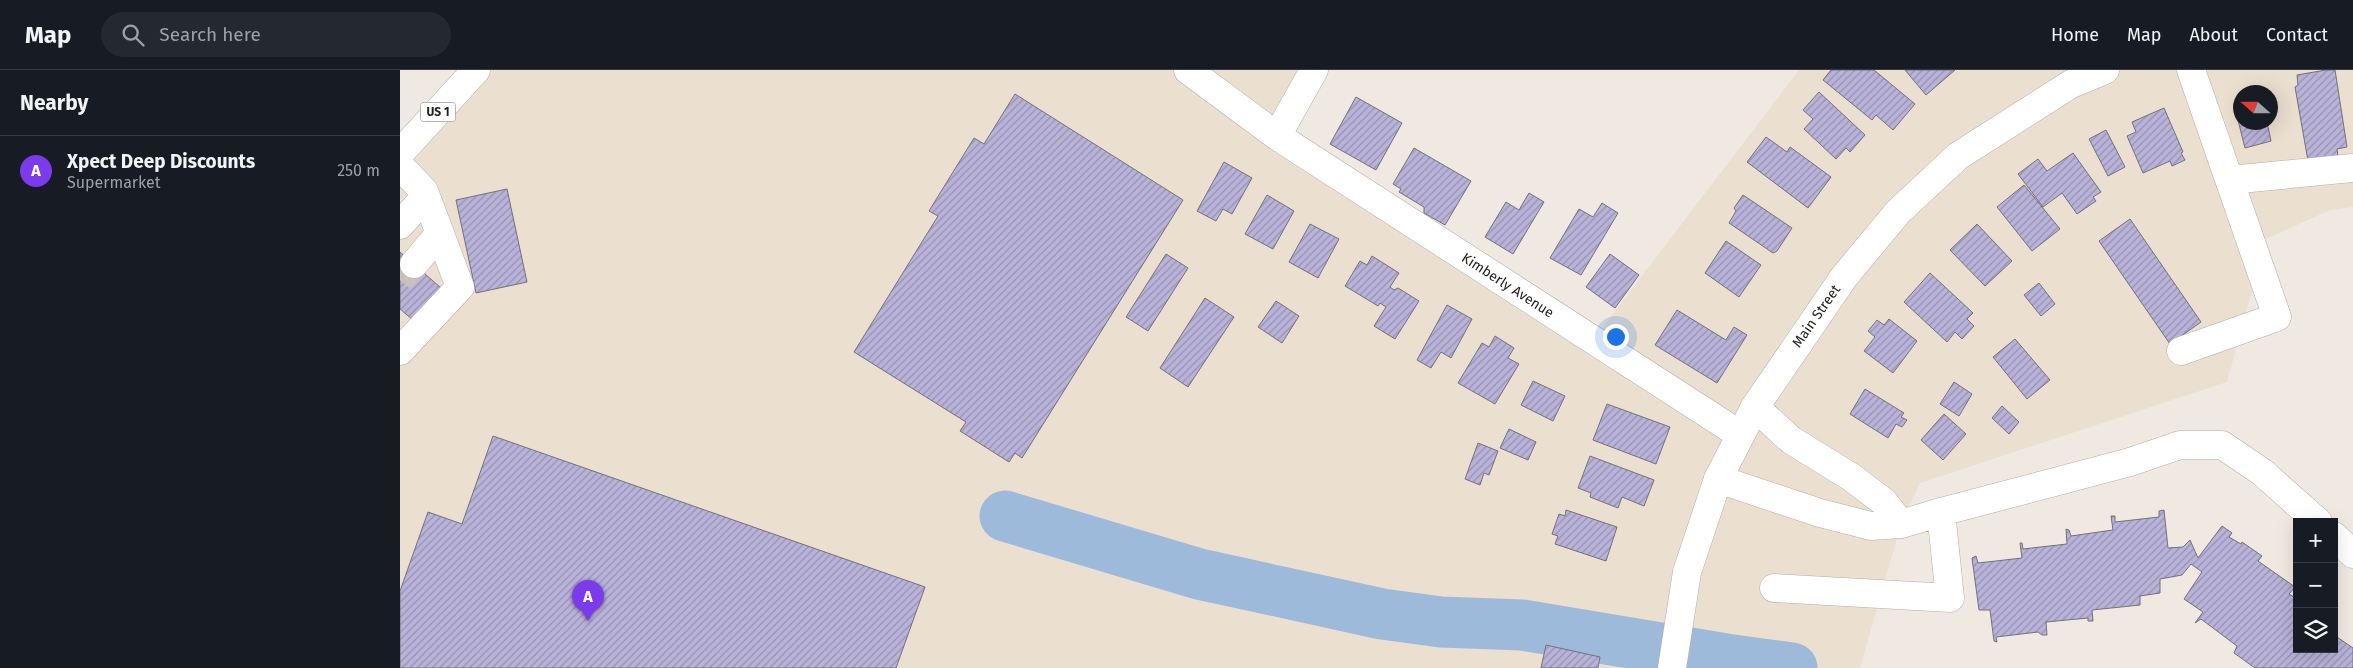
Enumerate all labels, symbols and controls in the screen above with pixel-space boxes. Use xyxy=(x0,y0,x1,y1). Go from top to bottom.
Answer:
search box xyxy=(101,12,451,57)
text: Map xyxy=(25,21,71,49)
icon: search xyxy=(119,21,147,49)
text: Search here xyxy=(159,23,261,46)
text: Home xyxy=(2051,24,2099,46)
text: Map xyxy=(2127,24,2161,46)
text: About xyxy=(2189,24,2238,46)
text: Contact xyxy=(2266,24,2328,46)
north arrow xyxy=(2233,85,2278,130)
text: Nearby xyxy=(20,90,88,116)
road number: US 1 xyxy=(420,102,456,122)
text: Xpect Deep Discounts xyxy=(67,150,255,173)
text: A xyxy=(31,161,41,180)
text: 250 m xyxy=(337,161,380,180)
text: Supermarket xyxy=(67,173,161,192)
street label: Kimberly Avenue xyxy=(1458,249,1557,322)
street label: Main Street xyxy=(1789,281,1845,351)
your location xyxy=(1603,324,1629,350)
map controls xyxy=(2293,518,2338,653)
button: + xyxy=(2293,518,2338,563)
button: − xyxy=(2293,563,2338,608)
pin: A xyxy=(572,580,604,621)
button: layers xyxy=(2293,608,2338,653)

